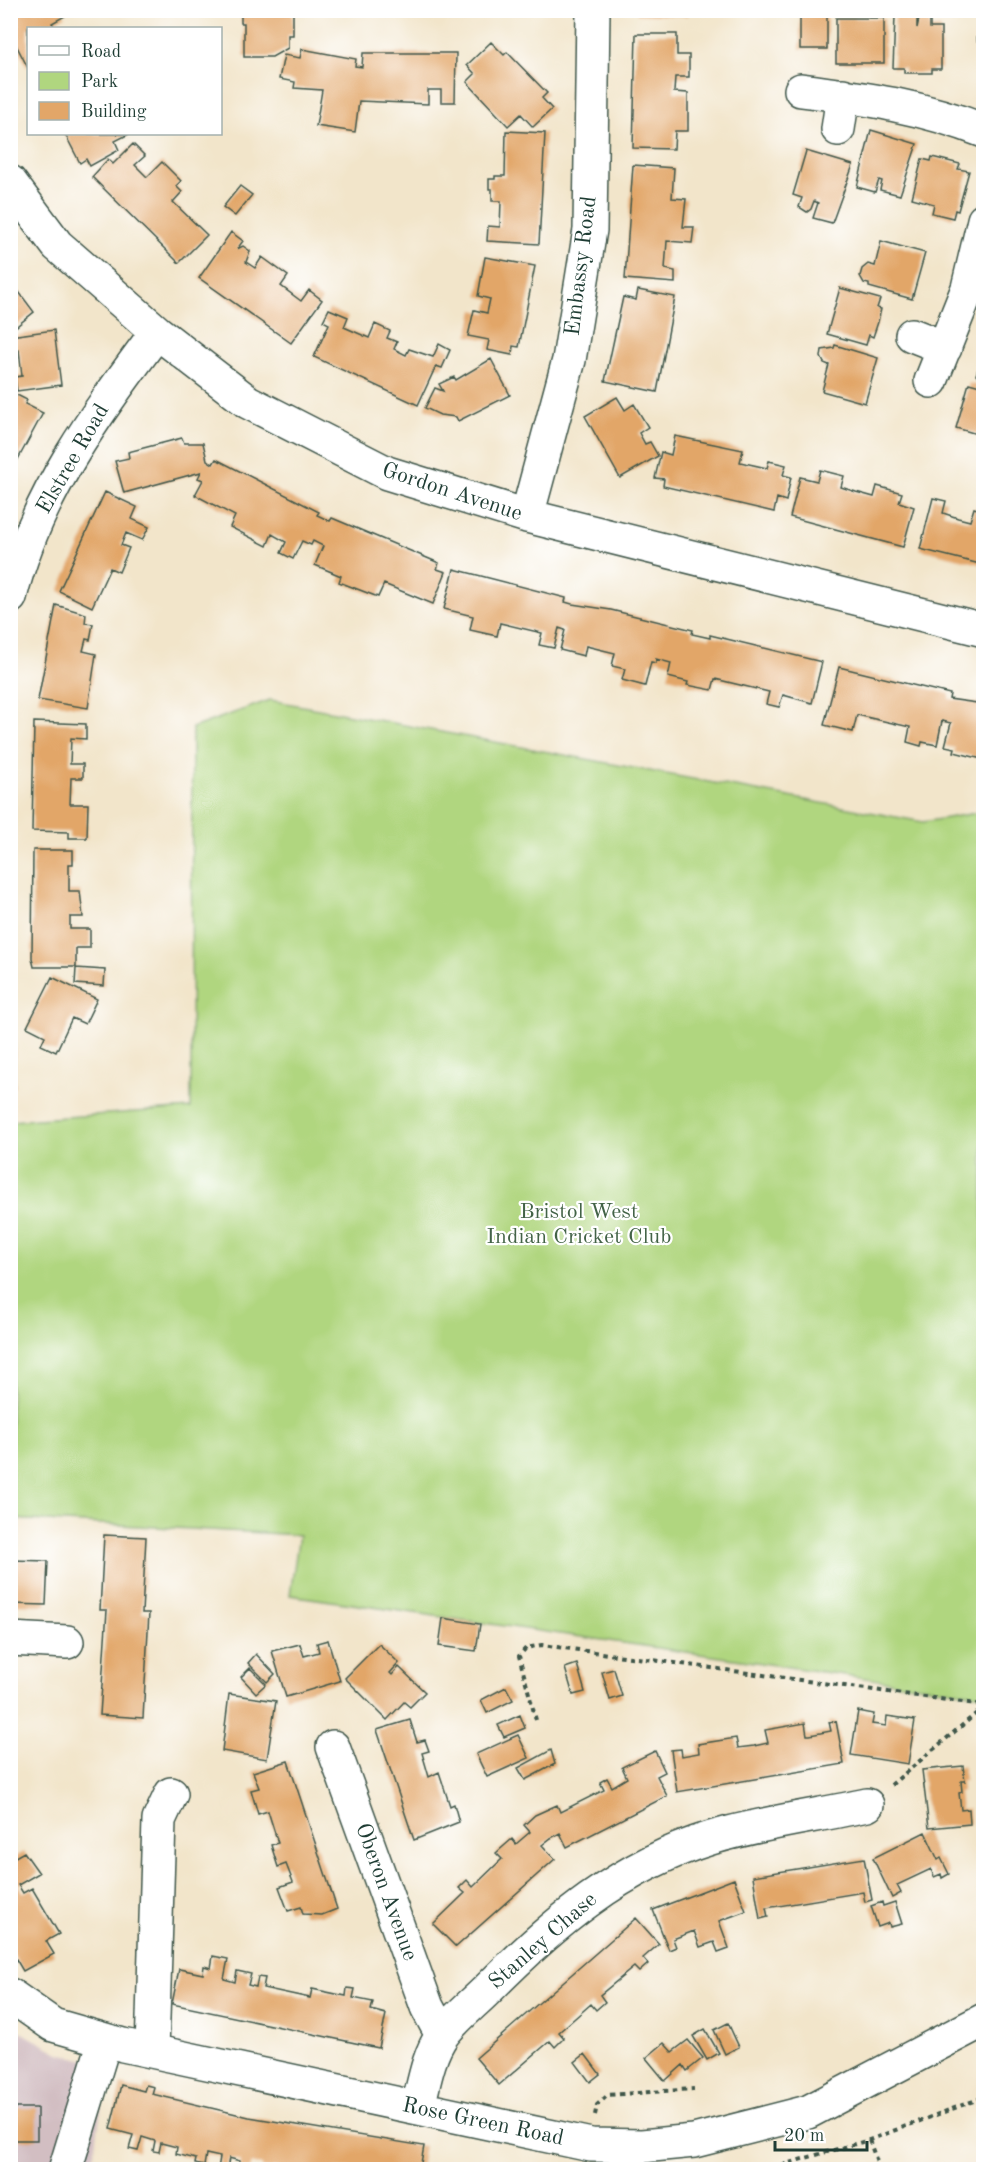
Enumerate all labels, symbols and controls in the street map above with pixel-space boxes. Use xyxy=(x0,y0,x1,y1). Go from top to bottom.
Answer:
legend xyxy=(27,27,222,135)
text: Road xyxy=(81,43,121,61)
text: Park xyxy=(81,73,118,91)
text: Building xyxy=(81,103,147,121)
street label: Embassy Road xyxy=(562,195,600,337)
street label: Elstree Road xyxy=(33,400,113,518)
street label: Gordon Avenue xyxy=(379,459,525,525)
park label: Bristol West Indian Cricket Club xyxy=(486,1201,672,1248)
street label: Oberon Avenue xyxy=(351,1820,421,1964)
street label: Stanley Chase xyxy=(485,1888,601,1994)
street label: Rose Green Road xyxy=(400,2094,566,2150)
scale bar xyxy=(775,2114,866,2152)
text: 20 m xyxy=(784,2127,824,2145)

